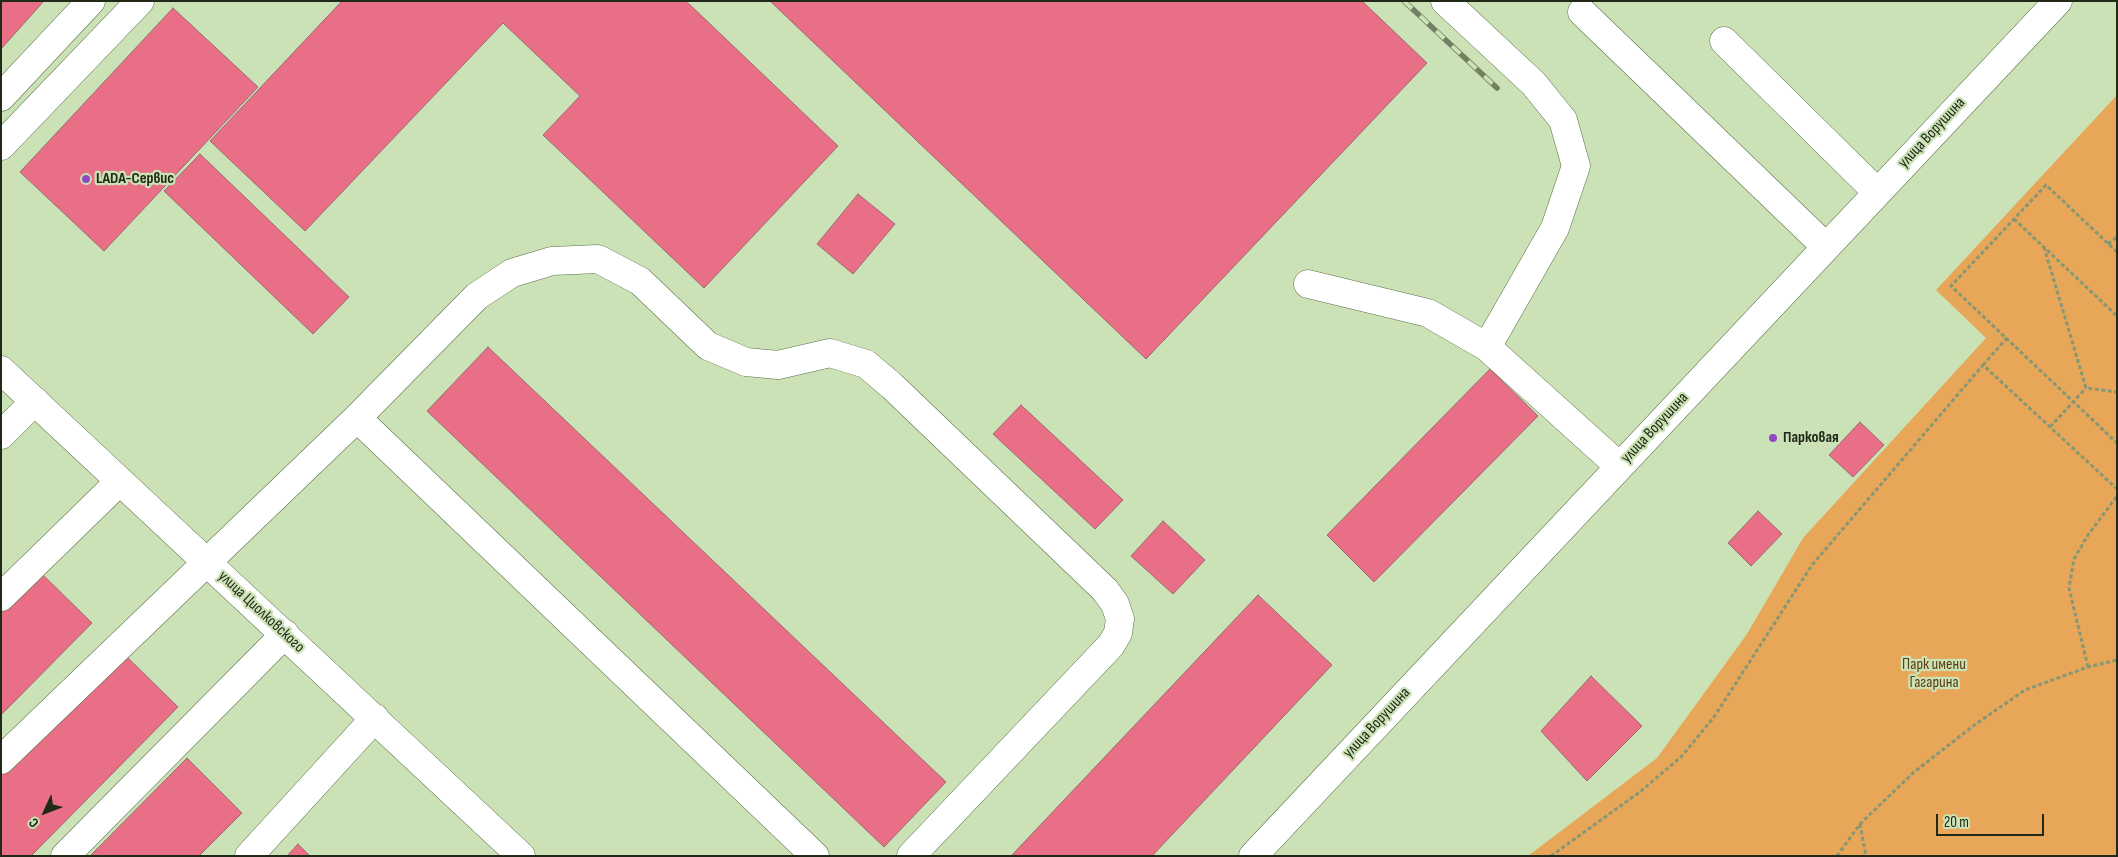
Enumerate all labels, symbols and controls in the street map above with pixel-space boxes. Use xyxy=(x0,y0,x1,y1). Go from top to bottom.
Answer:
street label: улица Ворушина xyxy=(1894,94,1970,172)
place label: LADA-Сервис xyxy=(96,169,174,189)
marker: LADA-Сервис xyxy=(80,173,92,185)
street label: улица Ворушина xyxy=(1617,389,1693,467)
place label: Парковая xyxy=(1783,428,1839,448)
marker: Парковая xyxy=(1767,432,1779,444)
street label: улица Циолковского xyxy=(214,567,308,657)
park label: Парк имени Гагарина xyxy=(1902,655,1966,693)
street label: улица Ворушина xyxy=(1339,684,1415,762)
north arrow xyxy=(20,787,70,837)
scale bar xyxy=(1938,804,2046,836)
text: 20 m xyxy=(1944,813,1969,832)
text: С xyxy=(25,814,42,831)

